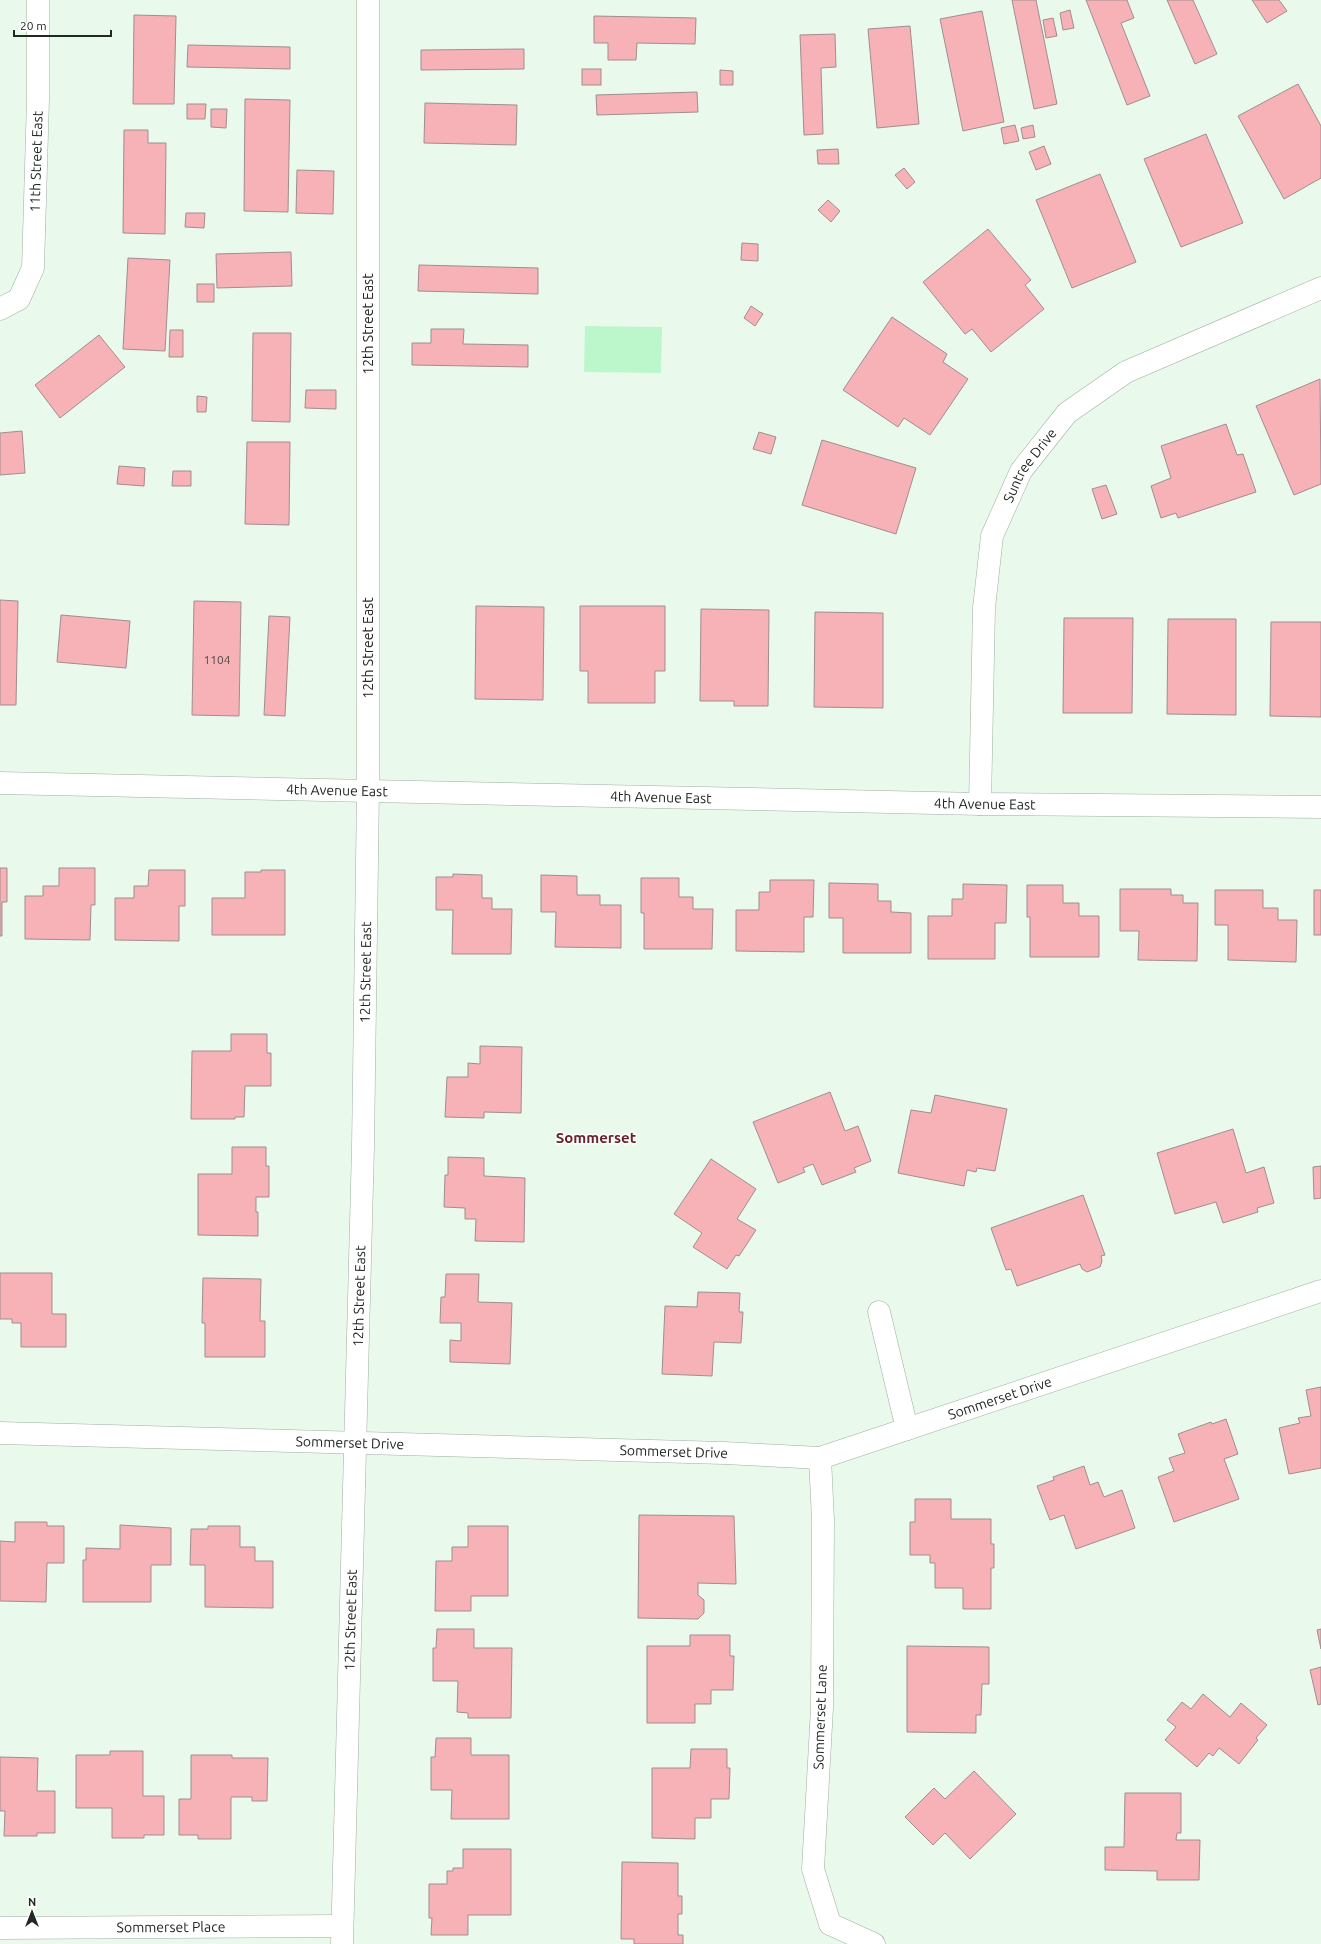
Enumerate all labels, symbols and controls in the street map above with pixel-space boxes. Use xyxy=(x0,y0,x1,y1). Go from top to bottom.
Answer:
scale bar xyxy=(14,12,111,38)
text: 20 m xyxy=(20,19,47,32)
street label: 11th Street East xyxy=(27,110,46,213)
street label: 12th Street East xyxy=(360,273,376,375)
street label: Suntree Drive xyxy=(1000,425,1060,505)
street label: 12th Street East xyxy=(360,597,376,699)
house number: 1104 xyxy=(203,653,231,666)
street label: 4th Avenue East xyxy=(286,781,388,799)
street label: 4th Avenue East xyxy=(610,788,712,806)
street label: 4th Avenue East xyxy=(934,795,1036,812)
street label: 12th Street East xyxy=(357,921,374,1023)
district label: Sommerset xyxy=(556,1129,637,1146)
street label: 12th Street East xyxy=(350,1245,368,1347)
street label: Sommerset Drive xyxy=(946,1373,1054,1423)
street label: Sommerset Drive xyxy=(295,1433,404,1452)
street label: Sommerset Drive xyxy=(619,1442,728,1461)
street label: 12th Street East xyxy=(341,1569,360,1671)
street label: Sommerset Lane xyxy=(810,1664,830,1770)
north arrow xyxy=(12,1892,52,1932)
text: N xyxy=(28,1896,36,1908)
street label: Sommerset Place xyxy=(117,1919,225,1935)

